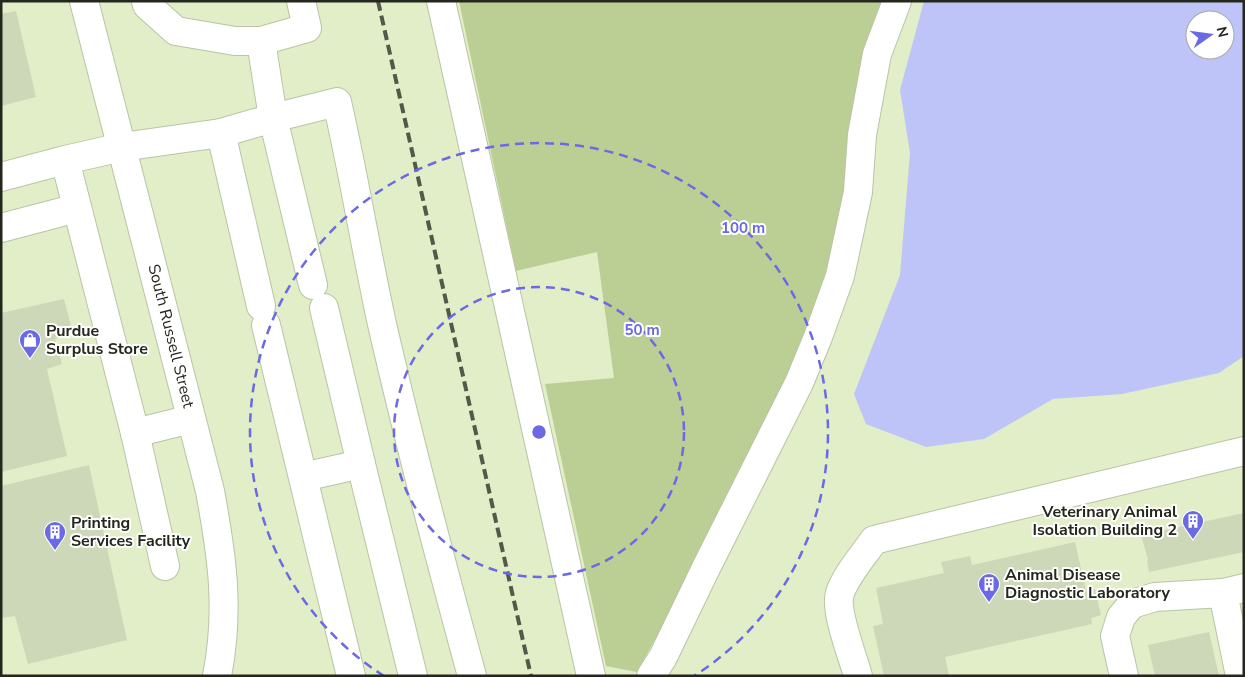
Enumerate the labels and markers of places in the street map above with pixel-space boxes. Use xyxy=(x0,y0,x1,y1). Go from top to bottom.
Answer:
place label: Purdue Surplus Store xyxy=(46,320,148,360)
shop icon: Purdue Surplus Store xyxy=(18,328,42,359)
centre of rings xyxy=(530,423,548,441)
place label: Veterinary Animal Isolation Building 2 xyxy=(1033,501,1177,541)
building icon: Veterinary Animal Isolation Building 2 xyxy=(1181,509,1205,540)
place label: Printing Services Facility xyxy=(71,512,191,552)
building icon: Printing Services Facility xyxy=(43,520,67,551)
place label: Animal Disease Diagnostic Laboratory xyxy=(1005,564,1171,604)
building icon: Animal Disease Diagnostic Laboratory xyxy=(977,572,1001,603)

